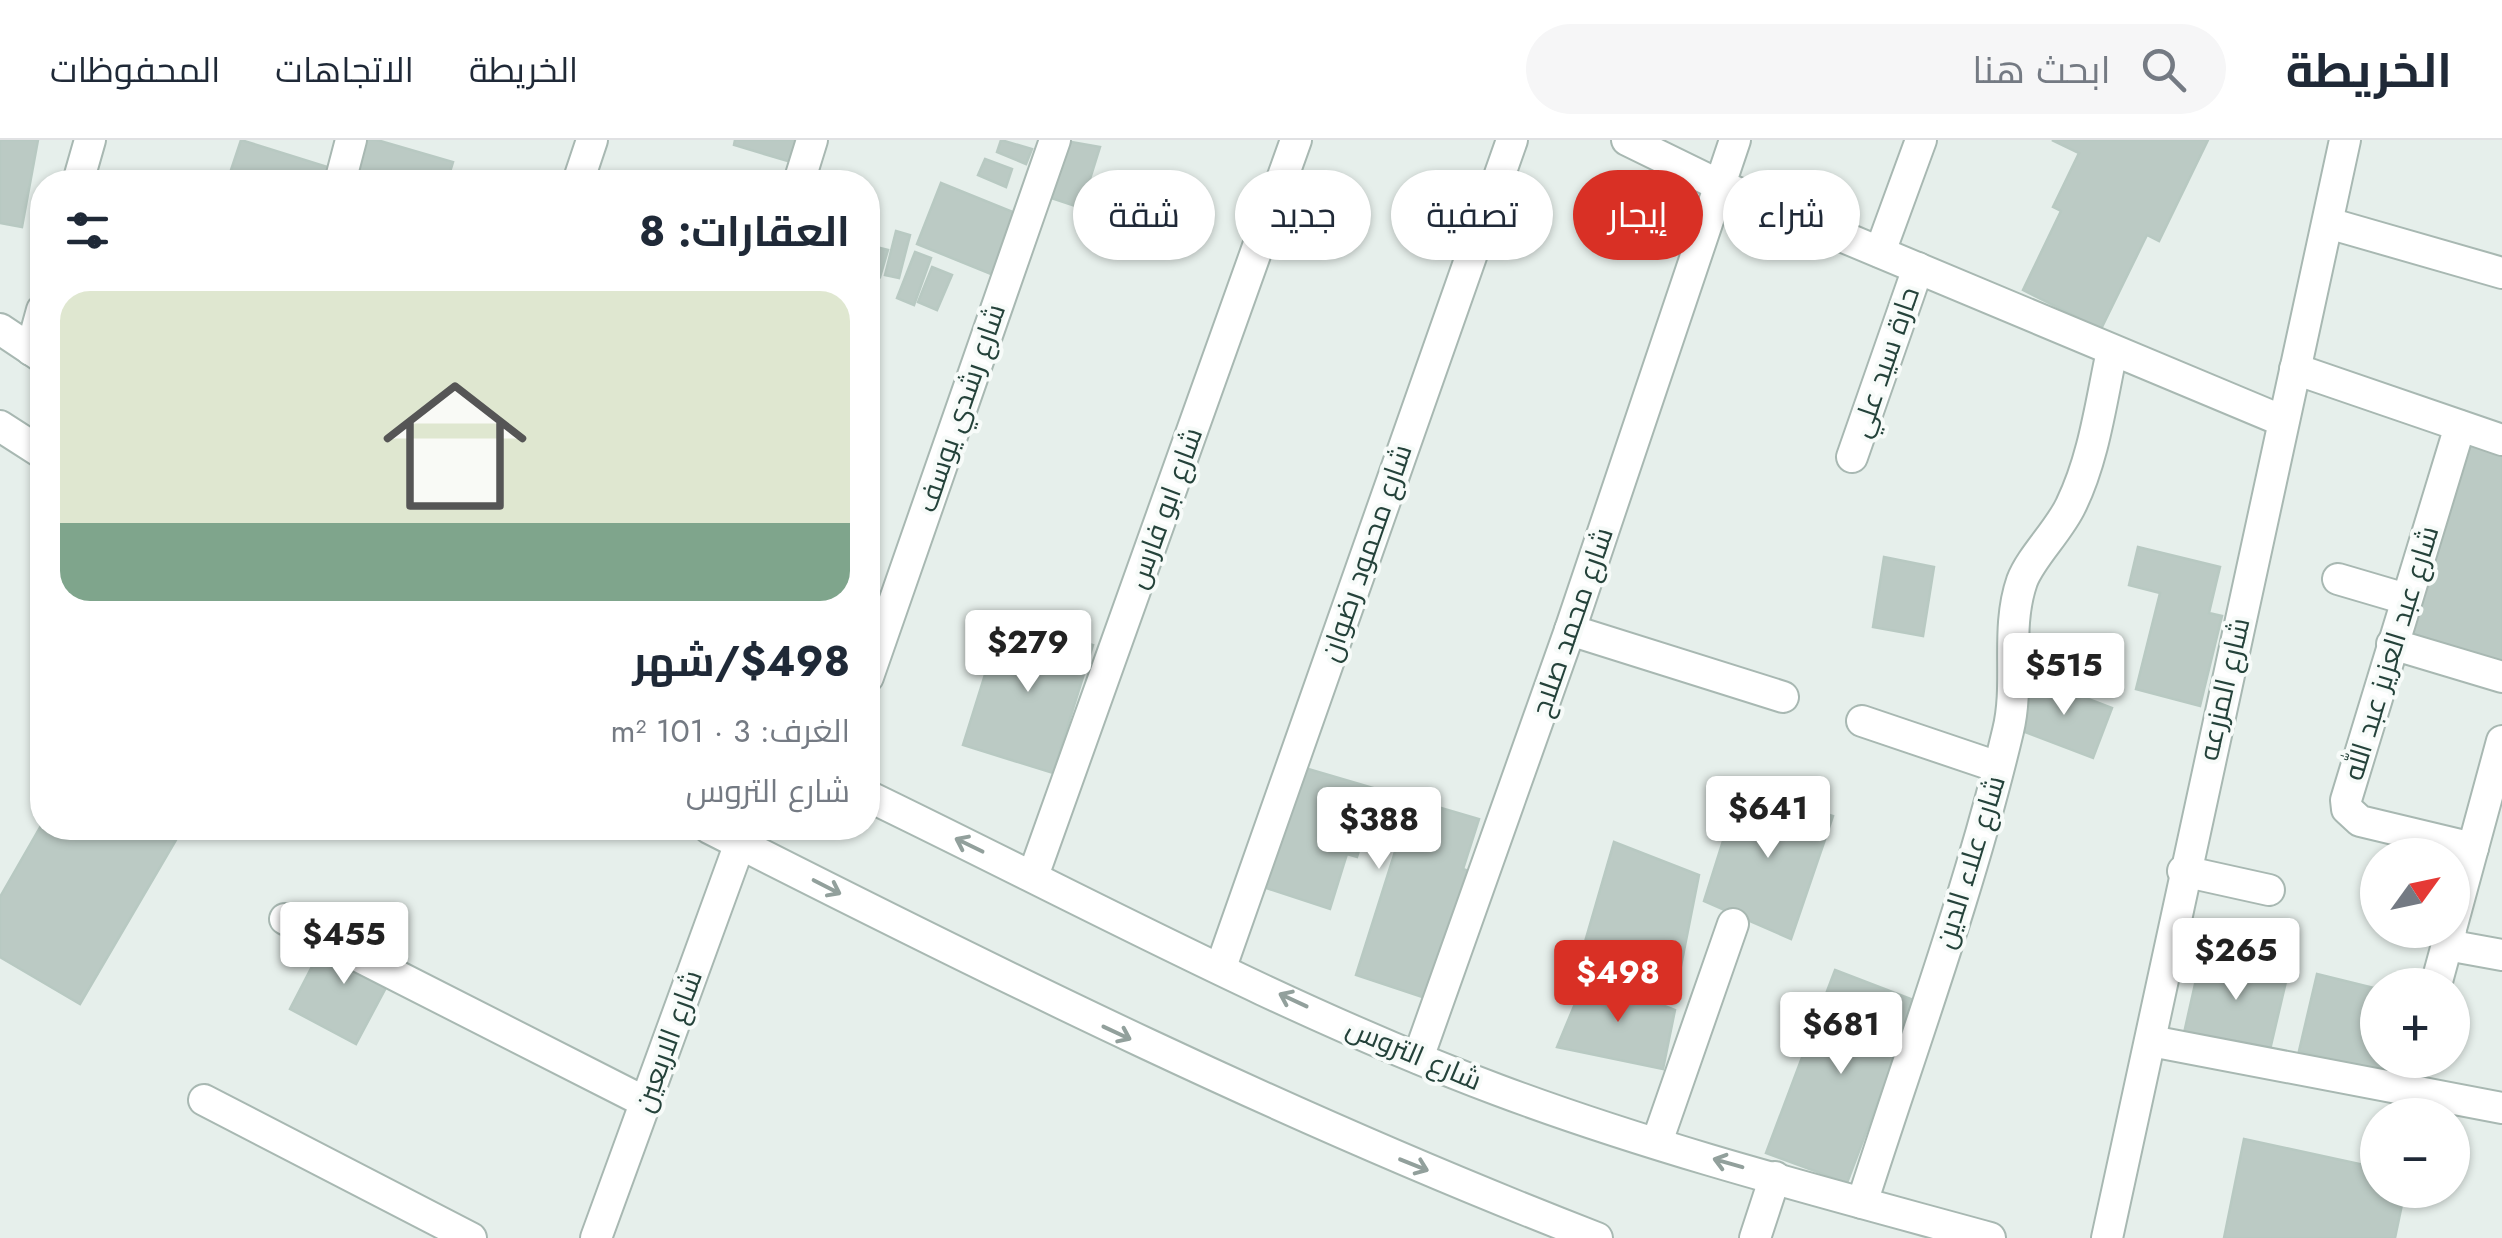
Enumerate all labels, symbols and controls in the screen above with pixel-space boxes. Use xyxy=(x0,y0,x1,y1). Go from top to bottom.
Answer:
search box xyxy=(1526,24,2226,114)
text: الخريطة xyxy=(2286,36,2452,105)
text: ابحث هنا xyxy=(1972,42,2111,97)
icon: search xyxy=(2136,42,2191,97)
text: المحفوظات xyxy=(50,45,220,95)
text: الاتجاهات xyxy=(275,45,414,95)
text: الخريطة xyxy=(469,45,578,95)
chip: شقة xyxy=(1073,170,1215,260)
chip: جديد xyxy=(1235,170,1371,260)
chip: تصفية xyxy=(1391,170,1553,260)
chip: إيجار xyxy=(1573,170,1703,260)
chip: شراء xyxy=(1723,170,1860,260)
text: العقارات: 8 xyxy=(639,201,850,262)
icon: filters xyxy=(60,203,115,258)
street label: حارة سيد علي xyxy=(1840,281,1931,443)
street label: شارع رشدي يوسف xyxy=(906,298,1017,518)
icon: home xyxy=(365,356,545,536)
street label: شارع ابو فارس xyxy=(1117,422,1213,594)
street label: شارع محمود رضوان xyxy=(1310,439,1422,667)
street label: شارع عبد العزيز عبد الله xyxy=(2333,521,2449,785)
street label: شارع محمد صلاح xyxy=(1520,522,1624,722)
pin: $279 xyxy=(969,610,1087,695)
street label: شارع المزرعه xyxy=(2188,614,2260,764)
text: $279 xyxy=(987,619,1069,665)
text: $498/شهر xyxy=(632,631,850,692)
pin: $515 xyxy=(2005,633,2123,718)
text: $515 xyxy=(2025,642,2103,688)
text: الغرف: 3 · 101 m² xyxy=(610,708,850,754)
text: شارع التروس xyxy=(686,768,850,814)
street label: شارع علاء الدين xyxy=(1924,770,2016,954)
pin: $641 xyxy=(1709,776,1827,861)
text: $641 xyxy=(1728,785,1808,831)
pin: $388 xyxy=(1320,787,1438,872)
text: $388 xyxy=(1339,796,1419,842)
one-way arrow xyxy=(955,834,985,853)
north arrow xyxy=(2360,838,2470,948)
map controls xyxy=(2360,838,2470,1208)
one-way arrow xyxy=(811,878,841,897)
pin: $455 xyxy=(285,902,403,987)
text: $455 xyxy=(302,911,386,957)
pin: $265 xyxy=(2177,918,2295,1003)
text: $265 xyxy=(2195,927,2277,973)
pin: $498 xyxy=(1559,940,1677,1025)
text: $498 xyxy=(1576,949,1660,995)
street label: شارع الاربعين xyxy=(623,964,713,1118)
button: + xyxy=(2360,968,2470,1078)
one-way arrow xyxy=(1279,990,1309,1009)
pin: $681 xyxy=(1782,992,1900,1077)
text: $681 xyxy=(1802,1001,1880,1047)
street label: شارع التروس xyxy=(1340,1007,1488,1101)
one-way arrow xyxy=(1101,1024,1131,1043)
button: − xyxy=(2360,1098,2470,1208)
one-way arrow xyxy=(1713,1153,1744,1171)
one-way arrow xyxy=(1398,1157,1429,1175)

